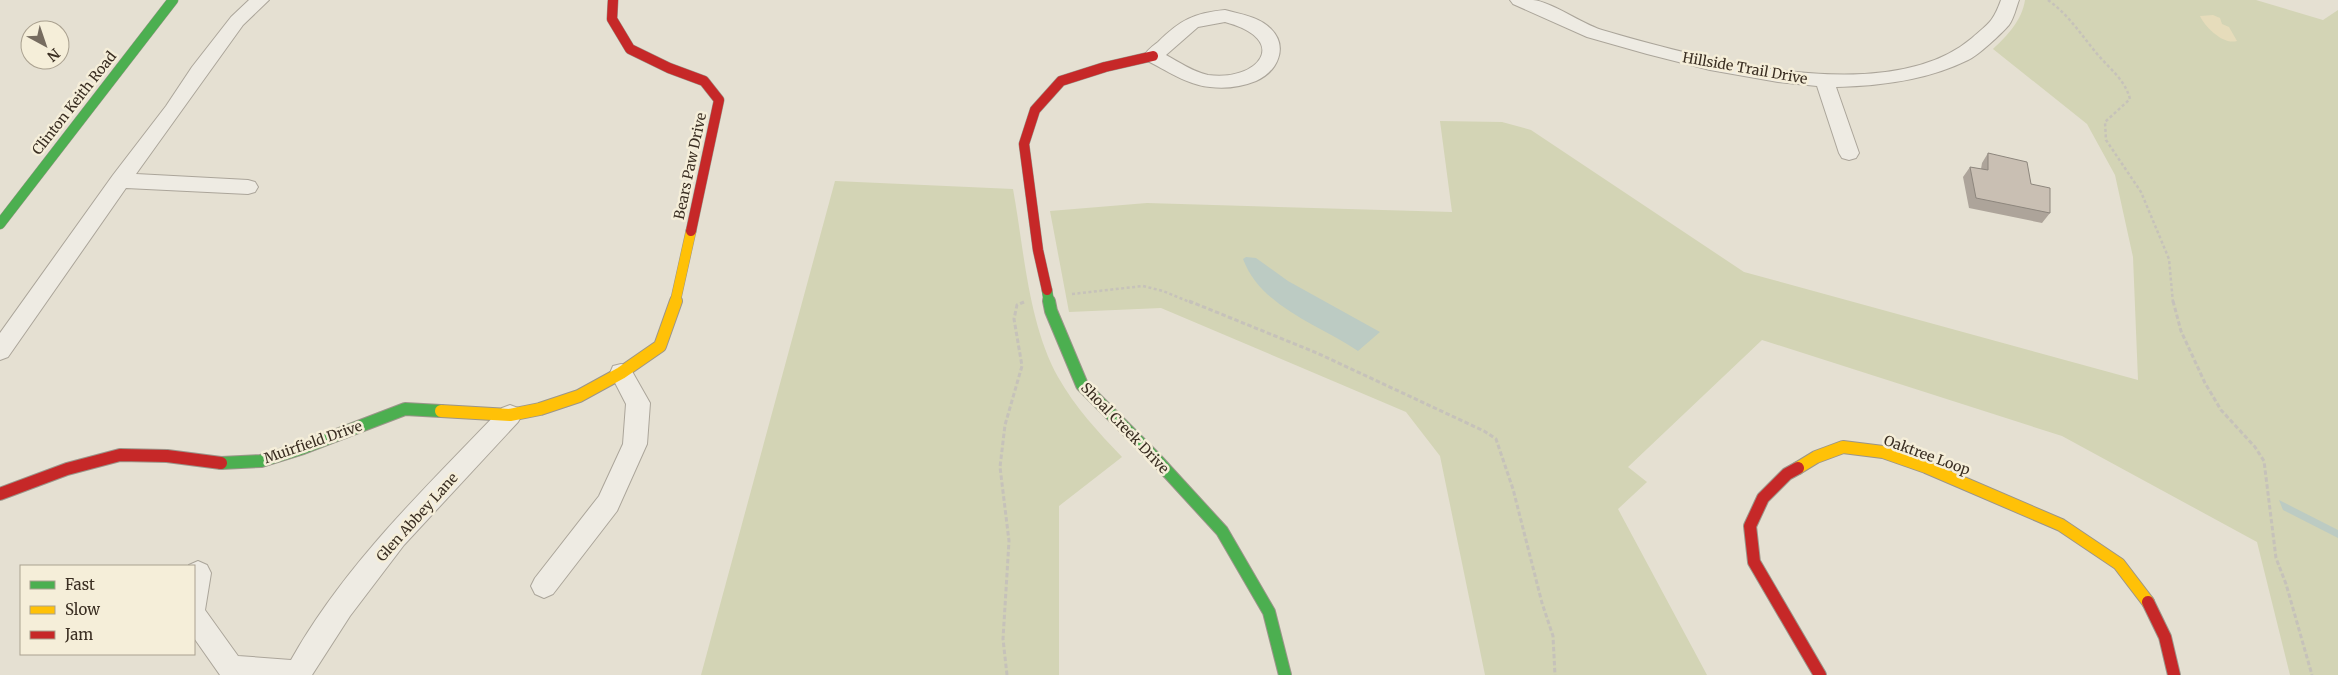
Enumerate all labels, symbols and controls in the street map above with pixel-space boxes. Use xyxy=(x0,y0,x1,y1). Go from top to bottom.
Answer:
north arrow xyxy=(20,20,70,70)
text: N xyxy=(43,45,63,65)
street label: Clinton Keith Road xyxy=(28,47,120,158)
street label: Hillside Trail Drive xyxy=(1681,48,1809,88)
street label: Bears Paw Drive xyxy=(670,111,710,221)
street label: Shoal Creek Drive xyxy=(1077,379,1173,477)
street label: Muirfield Drive xyxy=(261,417,365,467)
street label: Oaktree Loop xyxy=(1881,431,1973,479)
street label: Glen Abbey Lane xyxy=(372,469,462,565)
legend xyxy=(20,565,195,655)
text: Fast xyxy=(65,575,95,594)
text: Slow xyxy=(65,600,100,619)
text: Jam xyxy=(64,625,93,644)

